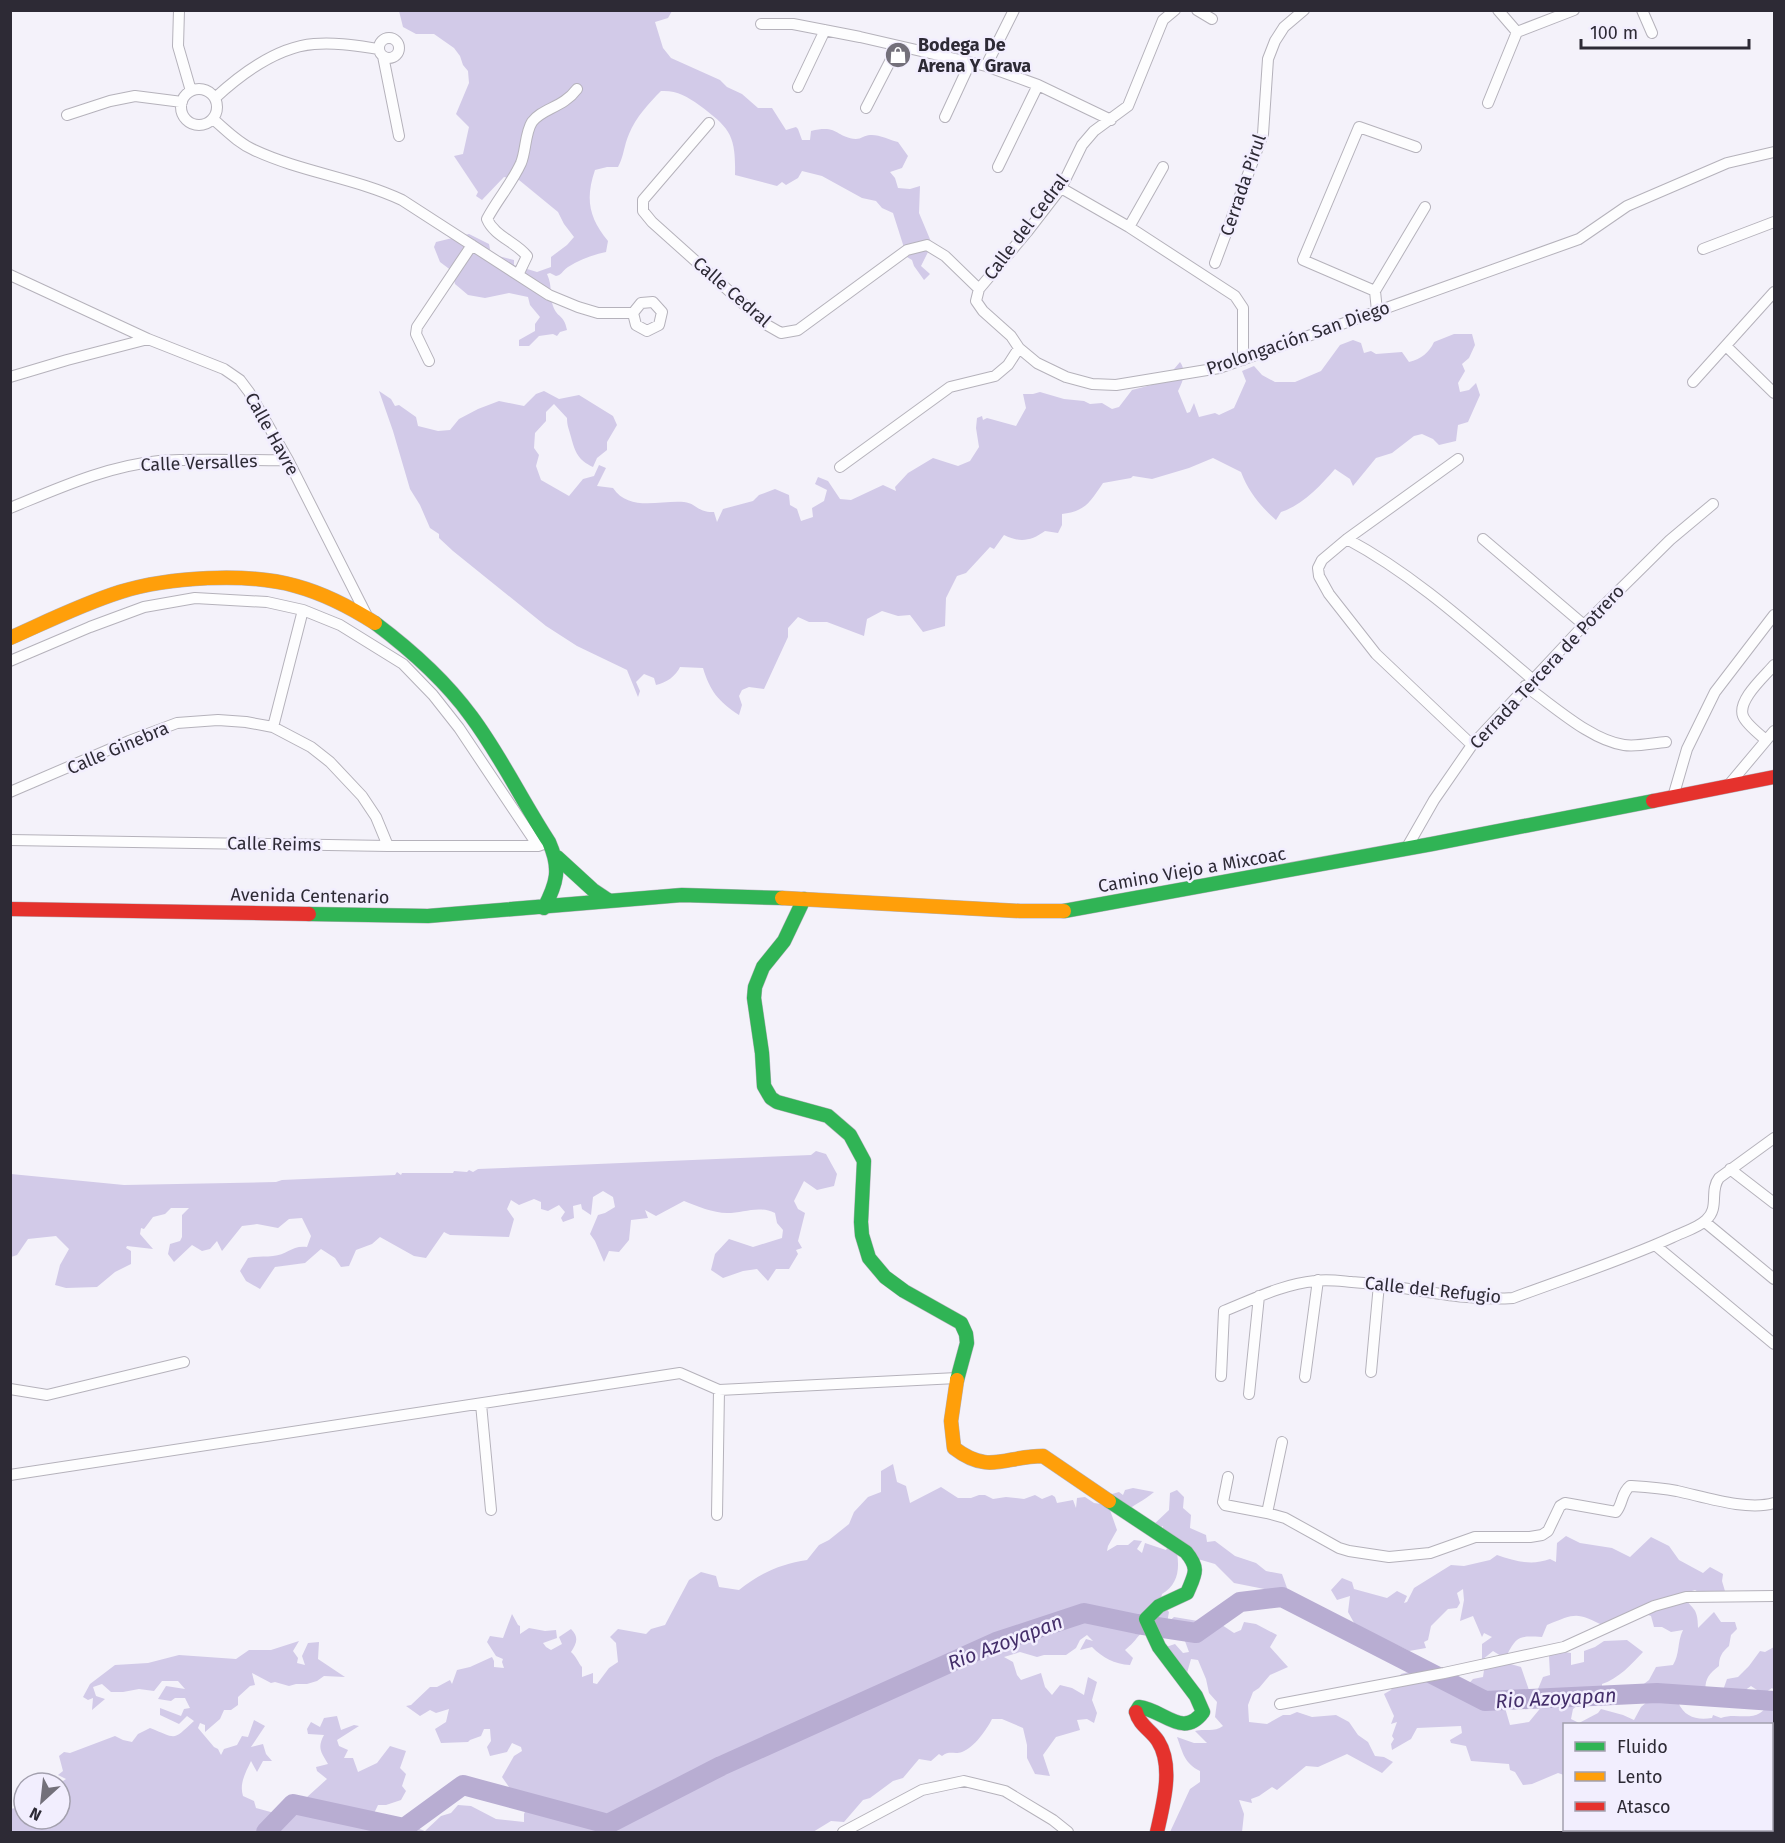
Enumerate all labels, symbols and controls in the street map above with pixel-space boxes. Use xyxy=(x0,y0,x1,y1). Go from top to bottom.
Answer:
scale bar xyxy=(1581,12,1749,50)
text: 100 m xyxy=(1590,22,1638,44)
place label: Bodega De Arena Y Grava xyxy=(917,34,1031,77)
shop icon: Bodega De Arena Y Grava xyxy=(883,40,913,70)
street label: Cerrada Pirul xyxy=(1215,131,1271,239)
street label: Calle del Cedral xyxy=(979,170,1073,284)
street label: Calle Cedral xyxy=(689,252,775,332)
street label: Prolongación San Diego xyxy=(1203,296,1393,380)
street label: Calle Havre xyxy=(240,389,304,479)
street label: Calle Versalles xyxy=(140,450,258,476)
street label: Cerrada Tercera de Potrero xyxy=(1465,580,1629,754)
street label: Calle Ginebra xyxy=(64,717,172,779)
street label: Calle Reims xyxy=(227,832,321,856)
street label: Camino Viejo a Mixcoac xyxy=(1096,843,1288,897)
street label: Avenida Centenario xyxy=(230,884,390,908)
street label: Calle del Refugio xyxy=(1364,1272,1502,1308)
water label: Rio Azoyapan xyxy=(944,1609,1066,1675)
water label: Rio Azoyapan xyxy=(1495,1683,1617,1713)
legend xyxy=(1563,1723,1773,1831)
text: Fluido xyxy=(1617,1736,1668,1758)
text: Lento xyxy=(1617,1766,1663,1788)
north arrow xyxy=(12,1771,72,1831)
text: Atasco xyxy=(1617,1796,1670,1818)
text: N xyxy=(26,1803,44,1825)

